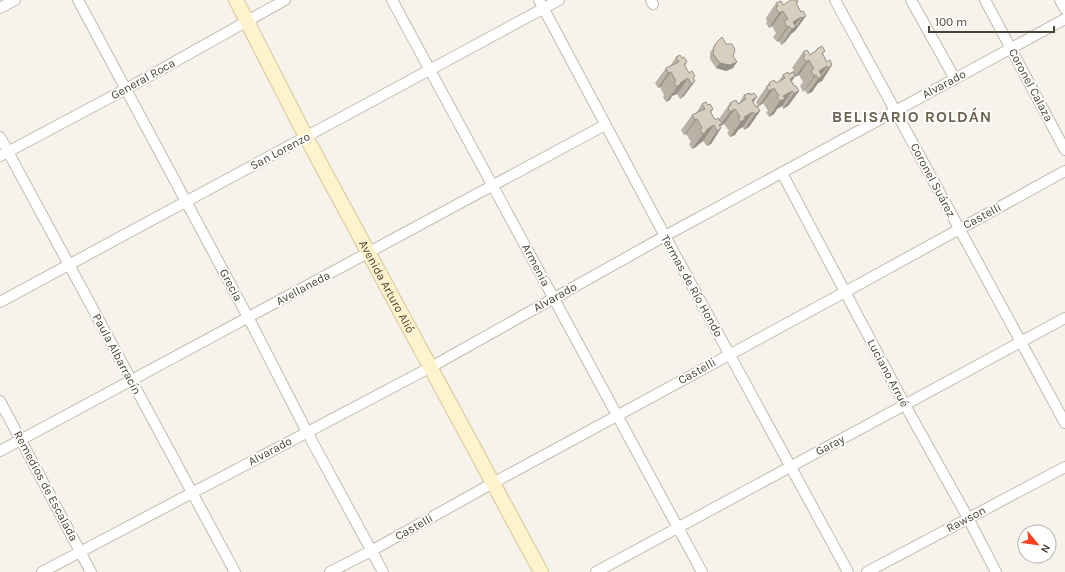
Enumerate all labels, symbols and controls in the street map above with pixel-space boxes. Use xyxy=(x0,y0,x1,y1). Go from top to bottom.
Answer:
scale bar xyxy=(929,8,1054,34)
text: 100 m xyxy=(935,15,967,29)
street label: Coronel Calaza xyxy=(1006,46,1056,124)
street label: General Roca xyxy=(108,56,178,102)
street label: Alvarado xyxy=(920,67,968,101)
district label: BELISARIO ROLDÁN xyxy=(832,107,992,126)
street label: San Lorenzo xyxy=(248,129,312,173)
street label: Coronel Suárez xyxy=(908,141,959,220)
street label: Castelli xyxy=(961,200,1003,232)
street label: Termas de Río Hondo xyxy=(658,233,726,339)
street label: Avenida Arturo Alió xyxy=(356,238,418,336)
street label: Armenia xyxy=(519,241,553,289)
street label: Grecia xyxy=(217,266,245,304)
street label: Avellaneda xyxy=(274,268,332,308)
street label: Alvarado xyxy=(531,279,579,315)
street label: Paula Albarracín xyxy=(90,311,144,397)
street label: Luciano Arrué xyxy=(864,337,912,409)
street label: Castelli xyxy=(676,355,718,387)
street label: Remedios de Escalada xyxy=(11,428,81,544)
street label: Garay xyxy=(813,431,847,458)
street label: Alvarado xyxy=(246,434,294,468)
street label: Rawson xyxy=(944,503,988,535)
street label: Castelli xyxy=(393,511,435,543)
north arrow xyxy=(1017,524,1057,564)
text: N xyxy=(1038,542,1053,555)

